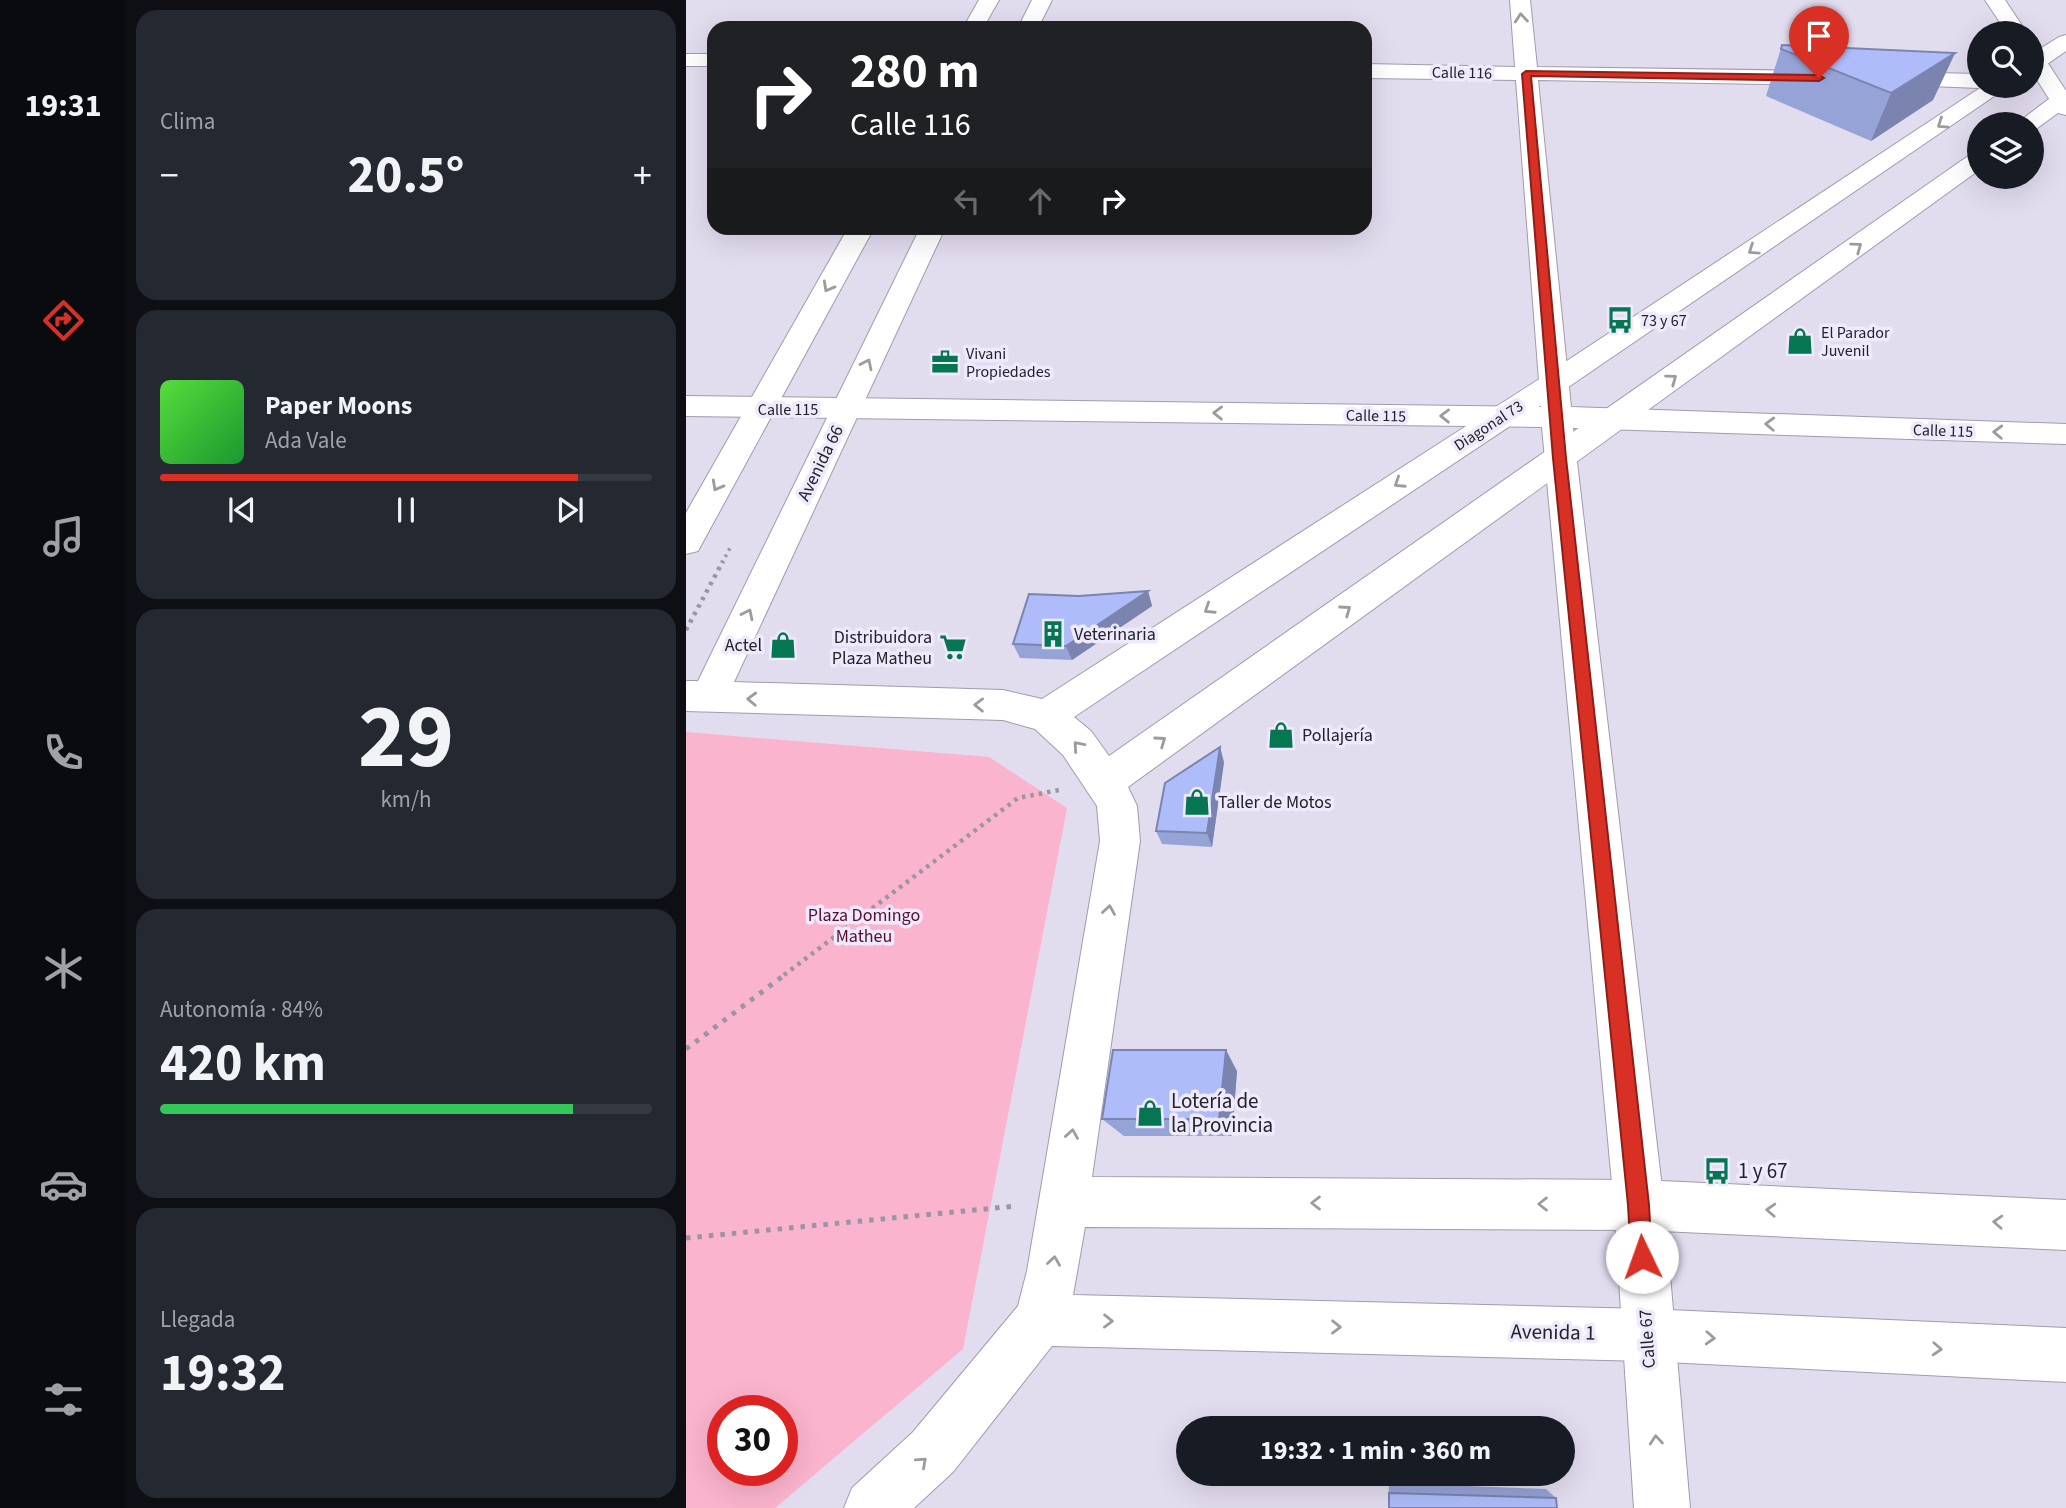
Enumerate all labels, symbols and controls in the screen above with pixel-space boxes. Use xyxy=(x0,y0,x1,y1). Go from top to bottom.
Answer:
pin xyxy=(1789,6,1849,78)
one-way arrow xyxy=(1514,13,1529,24)
icon: arrive xyxy=(1800,17,1838,55)
map controls xyxy=(1967,21,2044,189)
button: search xyxy=(1967,21,2044,98)
text: 280 m xyxy=(850,37,979,107)
icon: right xyxy=(735,49,826,140)
street label: Calle 116 xyxy=(1432,61,1492,85)
text: 19:31 xyxy=(24,83,102,129)
text: Calle 116 xyxy=(850,102,971,148)
text: Clima xyxy=(160,105,215,138)
button: layers xyxy=(1967,112,2044,189)
one-way arrow xyxy=(1936,115,1949,128)
text: 20.5° xyxy=(348,139,464,213)
text: − xyxy=(160,149,179,203)
text: + xyxy=(633,149,652,203)
icon: left xyxy=(948,182,986,220)
icon: ahead xyxy=(1021,182,1059,220)
icon: right xyxy=(1094,182,1132,220)
one-way arrow xyxy=(1747,242,1760,255)
one-way arrow xyxy=(1849,243,1862,255)
one-way arrow xyxy=(823,280,836,292)
icon: directions xyxy=(39,296,88,345)
bus stop icon: 73 y 67 xyxy=(1605,305,1635,335)
place label: 73 y 67 xyxy=(1641,310,1687,332)
place label: El Parador Juvenil xyxy=(1821,322,1890,362)
shop icon: El Parador Juvenil xyxy=(1785,326,1815,356)
place label: Vivani Propiedades xyxy=(966,343,1051,383)
office icon: Vivani Propiedades xyxy=(930,347,960,377)
one-way arrow xyxy=(859,359,873,372)
one-way arrow xyxy=(1664,375,1677,387)
text: Paper Moons xyxy=(265,387,412,424)
street label: Diagonal 73 xyxy=(1450,395,1527,456)
street label: Calle 115 xyxy=(758,399,818,421)
street label: Calle 115 xyxy=(1346,404,1406,428)
one-way arrow xyxy=(1212,405,1222,421)
one-way arrow xyxy=(1439,408,1450,423)
one-way arrow xyxy=(1765,416,1776,431)
street label: Calle 115 xyxy=(1912,419,1974,443)
street label: Avenida 66 xyxy=(791,421,850,505)
text: Ada Vale xyxy=(265,424,347,457)
one-way arrow xyxy=(1992,424,2003,439)
one-way arrow xyxy=(1394,475,1407,488)
one-way arrow xyxy=(712,479,725,491)
icon: previous xyxy=(223,491,261,529)
icon: pause xyxy=(387,491,425,529)
icon: next xyxy=(551,491,589,529)
icon: music xyxy=(39,512,88,561)
one-way arrow xyxy=(1204,600,1217,613)
one-way arrow xyxy=(1338,605,1351,618)
one-way arrow xyxy=(739,609,753,621)
building icon: Veterinaria xyxy=(1038,619,1068,649)
place label: Veterinaria xyxy=(1074,622,1156,647)
place label: Distribuidora Plaza Matheu xyxy=(832,625,932,671)
shop icon: Actel xyxy=(768,630,798,660)
supermarket icon: Distribuidora Plaza Matheu xyxy=(938,632,968,662)
place label: Actel xyxy=(725,633,762,658)
text: 29 xyxy=(358,673,454,802)
one-way arrow xyxy=(746,692,757,707)
one-way arrow xyxy=(973,697,984,713)
shop icon: Pollajería xyxy=(1266,720,1296,750)
place label: Pollajería xyxy=(1302,723,1373,748)
icon: phone xyxy=(39,728,88,777)
one-way arrow xyxy=(1153,737,1166,749)
one-way arrow xyxy=(1074,741,1086,754)
text: km/h xyxy=(380,783,432,816)
shop icon: Taller de Motos xyxy=(1182,787,1212,817)
place label: Taller de Motos xyxy=(1218,790,1332,815)
park label: Plaza Domingo Matheu xyxy=(808,903,920,949)
one-way arrow xyxy=(1101,904,1116,916)
icon: climate xyxy=(39,944,88,993)
text: Autonomía · 84% xyxy=(160,993,323,1026)
text: 420 km xyxy=(160,1027,326,1101)
place label: Lotería de la Provincia xyxy=(1171,1086,1273,1140)
shop icon: Lotería de la Provincia xyxy=(1135,1098,1165,1128)
one-way arrow xyxy=(1065,1128,1080,1140)
bus stop icon: 1 y 67 xyxy=(1702,1156,1732,1186)
place label: 1 y 67 xyxy=(1738,1156,1788,1186)
icon: car xyxy=(39,1160,88,1209)
one-way arrow xyxy=(1310,1195,1320,1211)
one-way arrow xyxy=(1537,1196,1548,1212)
one-way arrow xyxy=(1765,1203,1776,1218)
one-way arrow xyxy=(1992,1214,2003,1229)
position arrow xyxy=(1605,1220,1679,1294)
one-way arrow xyxy=(1046,1255,1061,1267)
text: Llegada xyxy=(160,1303,235,1336)
street label: Calle 67 xyxy=(1633,1309,1662,1369)
one-way arrow xyxy=(1103,1314,1114,1329)
street label: Avenida 1 xyxy=(1510,1316,1596,1348)
one-way arrow xyxy=(1331,1319,1341,1335)
one-way arrow xyxy=(1705,1330,1716,1345)
text: 19:32 xyxy=(160,1337,285,1411)
one-way arrow xyxy=(1932,1341,1943,1356)
icon: filters xyxy=(39,1375,88,1424)
speed limit sign: 30 xyxy=(707,1395,798,1486)
text: 19:32 · 1 min · 360 m xyxy=(1260,1432,1491,1469)
one-way arrow xyxy=(1649,1434,1664,1445)
one-way arrow xyxy=(914,1458,927,1470)

